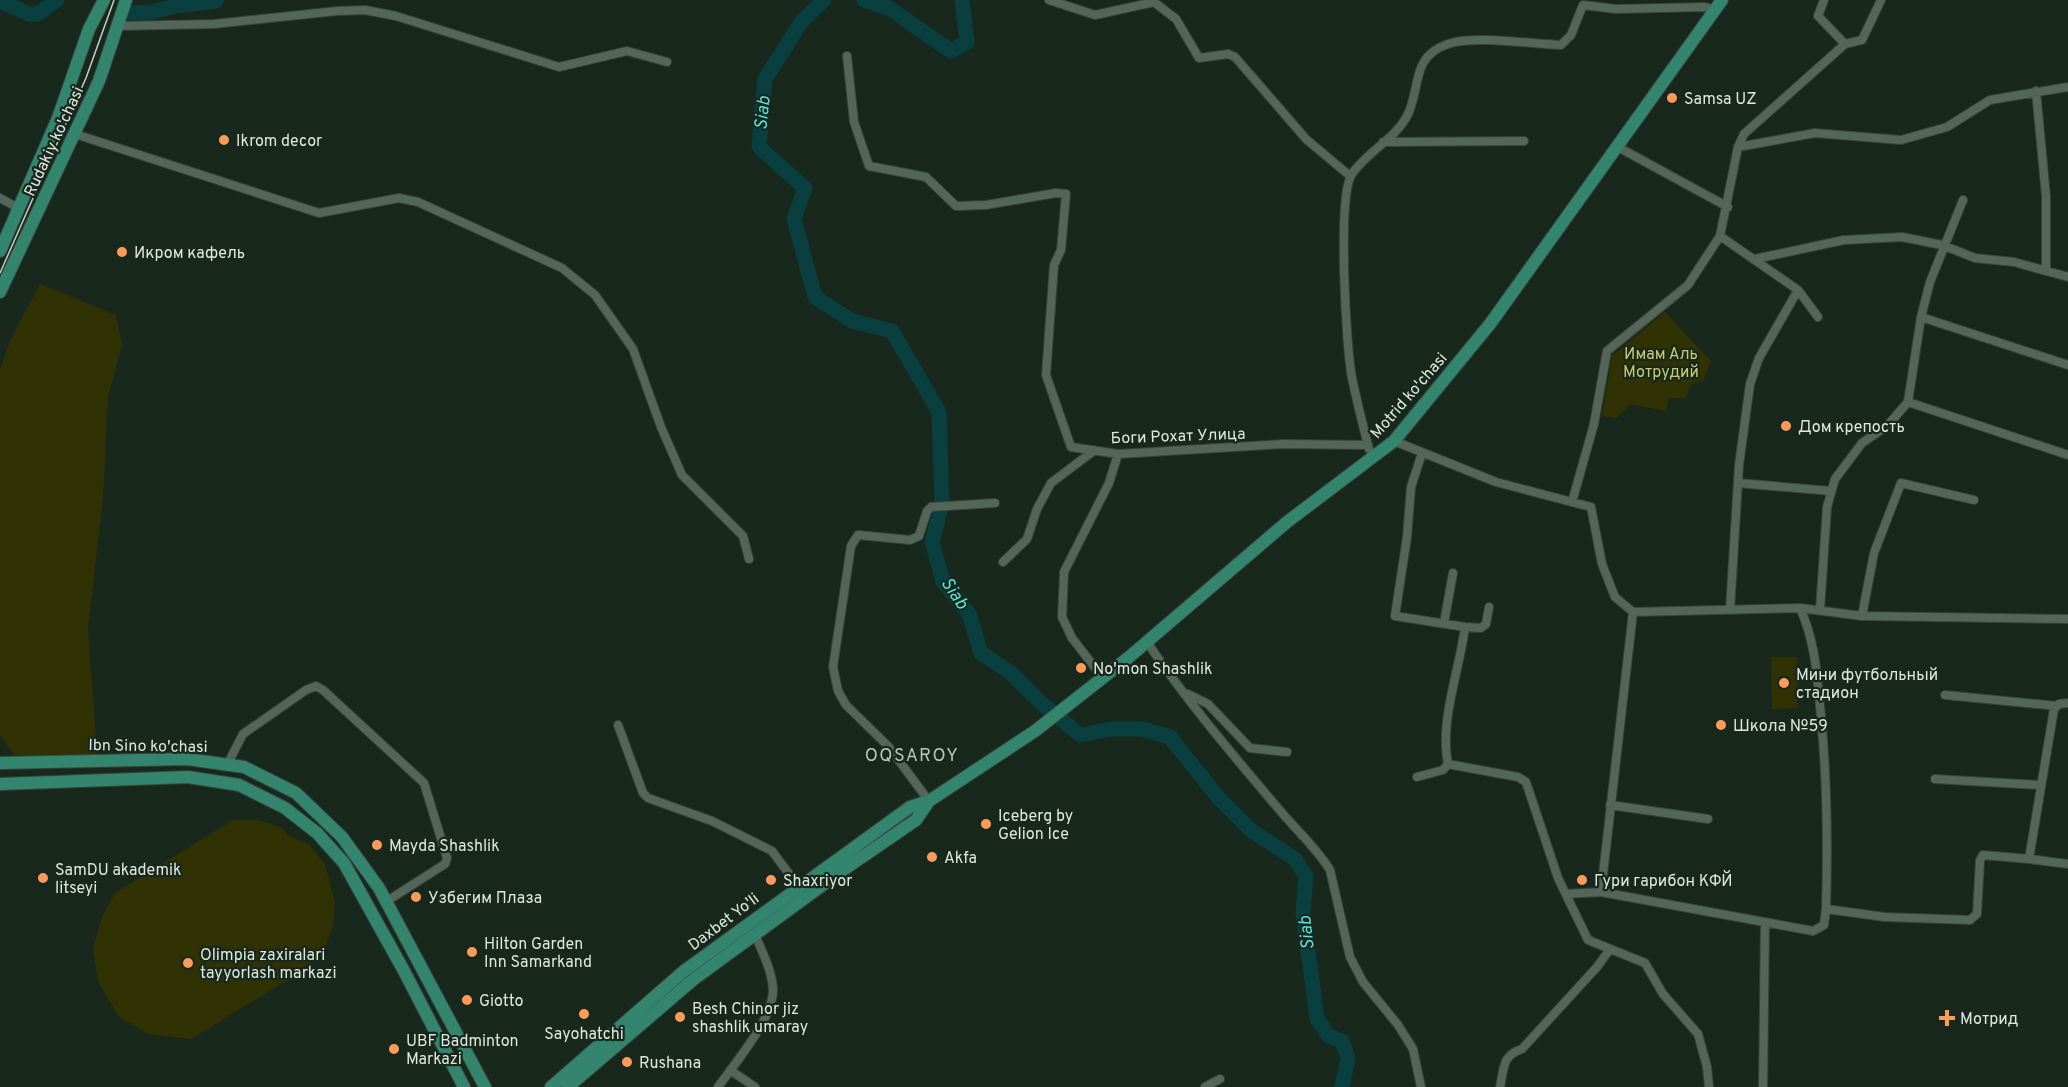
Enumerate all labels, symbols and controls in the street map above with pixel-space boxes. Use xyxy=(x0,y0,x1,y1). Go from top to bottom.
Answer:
street label: Rudakiy ko'chasi xyxy=(21,84,89,200)
place label: Samsa UZ xyxy=(1684,90,1757,110)
marker: Samsa UZ xyxy=(1665,91,1679,105)
water label: Siab xyxy=(750,95,777,131)
place label: Ikrom decor xyxy=(236,132,322,152)
marker: Ikrom decor xyxy=(217,133,231,147)
place label: Икром кафель xyxy=(134,244,245,264)
marker: Икром кафель xyxy=(115,245,129,259)
park label: Имам Аль Мотрудий xyxy=(1623,345,1699,383)
street label: Motrid ko'chasi xyxy=(1367,349,1452,443)
place label: Дом крепость xyxy=(1798,418,1905,438)
marker: Дом крепость xyxy=(1779,419,1793,433)
street label: Боги Рохат Улица xyxy=(1110,425,1246,449)
water label: Siab xyxy=(935,573,973,614)
place label: No'mon Shashlik xyxy=(1093,660,1212,680)
marker: No'mon Shashlik xyxy=(1074,661,1088,675)
place label: Мини футбольный стадион xyxy=(1796,666,1938,704)
marker: Мини футбольный стадион xyxy=(1777,676,1791,690)
place label: Школа №59 xyxy=(1733,717,1828,737)
marker: Школа №59 xyxy=(1714,718,1728,732)
street label: Ibn Sino ko'chasi xyxy=(88,736,208,758)
district label: OQSAROY xyxy=(865,745,959,768)
place label: Iceberg by Gelion Ice xyxy=(998,807,1073,845)
marker: Iceberg by Gelion Ice xyxy=(979,817,993,831)
place label: Mayda Shashlik xyxy=(389,837,500,857)
marker: Mayda Shashlik xyxy=(370,838,384,852)
place label: Akfa xyxy=(944,849,977,869)
marker: Akfa xyxy=(925,850,939,864)
place label: SamDU akademik litseyi xyxy=(55,861,182,899)
place label: Гури гарибон КФЙ xyxy=(1594,870,1733,892)
marker: SamDU akademik litseyi xyxy=(36,871,50,885)
place label: Shaxriyor xyxy=(783,872,852,892)
marker: Shaxriyor xyxy=(764,873,778,887)
marker: Гури гарибон КФЙ xyxy=(1575,873,1589,887)
place label: Узбегим Плаза xyxy=(428,889,542,909)
street label: Daxbet Yo'li xyxy=(685,889,764,956)
marker: Узбегим Плаза xyxy=(409,890,423,904)
water label: Siab xyxy=(1294,915,1321,951)
place label: Hilton Garden Inn Samarkand xyxy=(484,935,592,973)
marker: Hilton Garden Inn Samarkand xyxy=(465,945,479,959)
place label: Olimpia zaxiralari tayyorlash markazi xyxy=(200,946,337,984)
marker: Olimpia zaxiralari tayyorlash markazi xyxy=(181,956,195,970)
place label: Giotto xyxy=(479,992,524,1012)
marker: Giotto xyxy=(460,993,474,1007)
place label: Besh Chinor jiz shashlik umaray xyxy=(692,1000,808,1038)
marker: Sayohatchi xyxy=(577,1007,591,1021)
marker: Мотрид xyxy=(1938,1009,1956,1027)
marker: Besh Chinor jiz shashlik umaray xyxy=(673,1010,687,1024)
place label: Мотрид xyxy=(1960,1010,2018,1030)
place label: Sayohatchi xyxy=(544,1025,624,1045)
place label: UBF Badminton Markazi xyxy=(406,1032,519,1070)
marker: UBF Badminton Markazi xyxy=(387,1042,401,1056)
place label: Rushana xyxy=(639,1054,701,1074)
marker: Rushana xyxy=(620,1055,634,1069)

